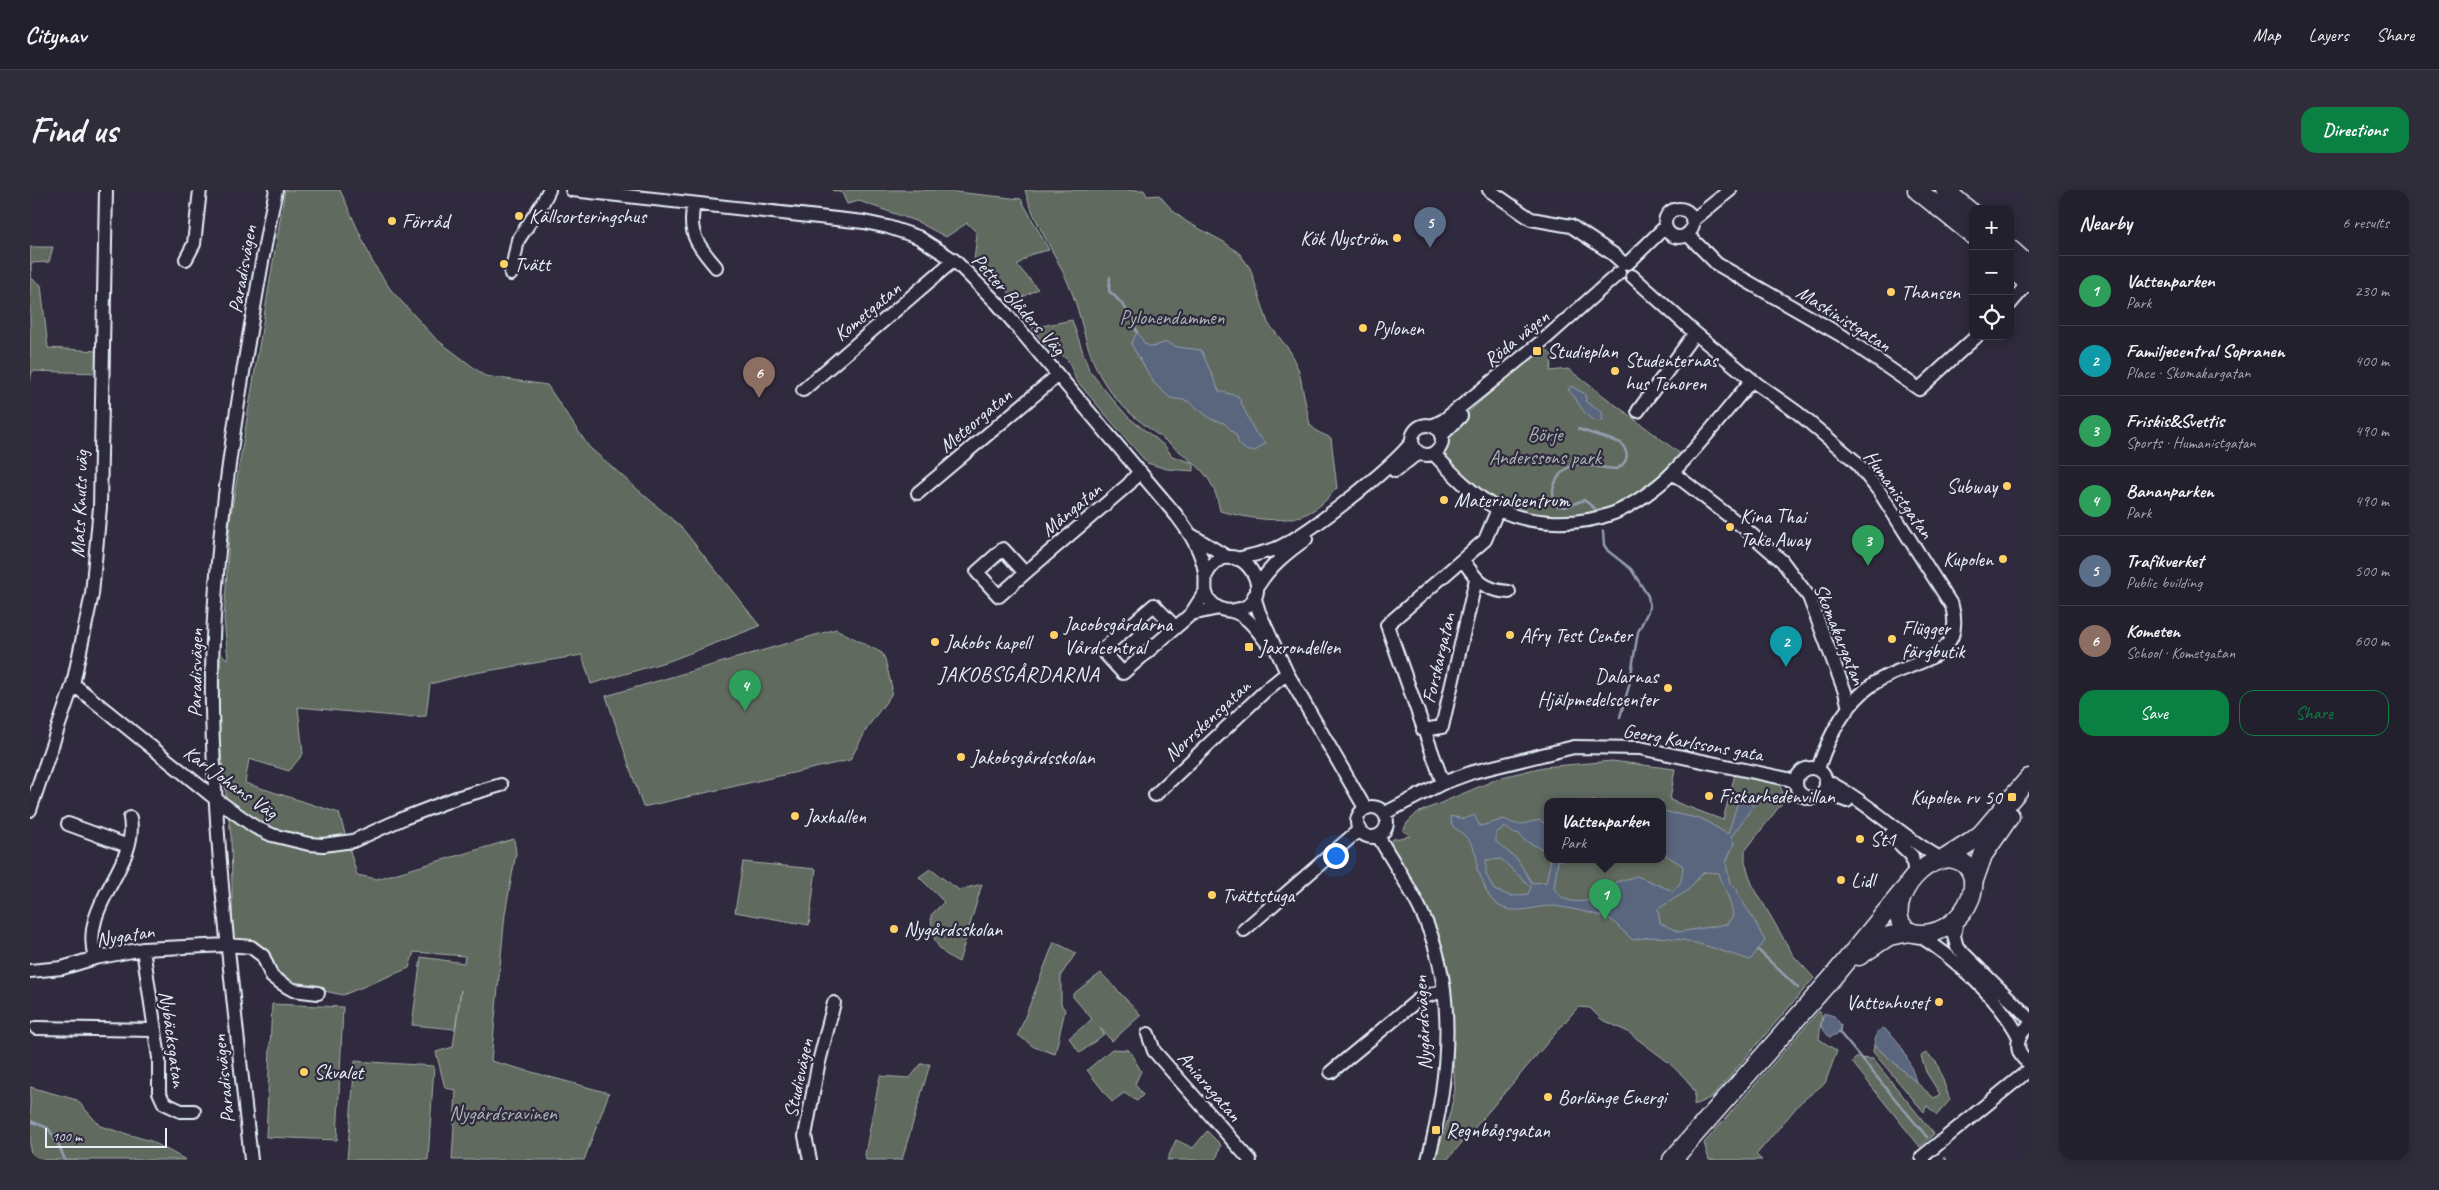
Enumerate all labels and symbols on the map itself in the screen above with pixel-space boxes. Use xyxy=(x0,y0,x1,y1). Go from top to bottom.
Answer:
place label: Källsorteringshus xyxy=(529,204,648,229)
pin: 5 xyxy=(1414,207,1446,248)
place label: Förråd xyxy=(402,209,452,234)
marker: Källsorteringshus xyxy=(513,210,525,222)
marker: Förråd xyxy=(386,215,398,227)
street label: Paradisvägen xyxy=(222,222,263,315)
place label: Kök Nyström xyxy=(1300,226,1389,251)
marker: Kök Nyström xyxy=(1391,232,1403,244)
street label: Petter Blåders Väg xyxy=(966,248,1072,361)
place label: Tvätt xyxy=(514,252,553,277)
marker: Tvätt xyxy=(498,258,510,270)
street label: Kometgatan xyxy=(829,275,907,347)
street label: Maskinistgatan xyxy=(1792,280,1896,358)
place label: Thansen xyxy=(1901,280,1961,305)
marker: Thansen xyxy=(1885,286,1897,298)
street label: Röda vägen xyxy=(1478,304,1555,372)
park label: Pylonendammen xyxy=(1120,305,1225,330)
place label: Pylonen xyxy=(1373,316,1425,341)
marker: Pylonen xyxy=(1357,322,1369,334)
place label: Studieplan xyxy=(1547,339,1619,364)
marker: Studieplan xyxy=(1531,345,1543,357)
place label: Studenternas hus Tenoren xyxy=(1625,348,1720,396)
pin: 6 xyxy=(743,357,775,398)
marker: Studenternas hus Tenoren xyxy=(1609,365,1621,377)
street label: Meteorgatan xyxy=(934,382,1018,458)
park label: Börje Anderssons park xyxy=(1489,422,1603,470)
street label: Humanistgatan xyxy=(1858,445,1940,544)
street label: Mats Knuts väg xyxy=(65,449,94,558)
place label: Subway xyxy=(1947,474,1999,499)
street label: Mångatan xyxy=(1036,476,1108,542)
marker: Subway xyxy=(2001,480,2013,492)
place label: Materialcentrum xyxy=(1454,488,1571,513)
marker: Materialcentrum xyxy=(1438,494,1450,506)
place label: Kina Thai Take Away xyxy=(1740,504,1812,552)
marker: Kina Thai Take Away xyxy=(1724,521,1736,533)
pin: 3 xyxy=(1852,525,1884,566)
place label: Kupolen xyxy=(1943,547,1994,572)
marker: Kupolen xyxy=(1997,553,2009,565)
street label: Skomakargatan xyxy=(1808,580,1872,689)
street label: Forskargatan xyxy=(1416,610,1461,706)
place label: Jacobsgårdarna Vårdcentral xyxy=(1063,612,1174,660)
place label: Flügger färgbutik xyxy=(1902,616,1966,664)
place label: Afry Test Center xyxy=(1520,623,1634,648)
pin: 2 xyxy=(1770,626,1802,667)
street label: Paradisvägen xyxy=(182,627,209,718)
marker: Jacobsgårdarna Vårdcentral xyxy=(1048,629,1060,641)
marker: Afry Test Center xyxy=(1504,629,1516,641)
place label: Jakobs kapell xyxy=(944,630,1034,655)
marker: Flügger färgbutik xyxy=(1886,633,1898,645)
place label: Jaxrondellen xyxy=(1258,635,1341,660)
marker: Jakobs kapell xyxy=(929,636,941,648)
marker: Jaxrondellen xyxy=(1243,641,1255,653)
district label: JAKOBSGÅRDARNA xyxy=(937,661,1100,687)
place label: Dalarnas Hjälpmedelscenter xyxy=(1537,664,1660,712)
pin: 4 xyxy=(729,670,761,711)
street label: Norrskensgatan xyxy=(1159,673,1257,767)
marker: Dalarnas Hjälpmedelscenter xyxy=(1662,682,1674,694)
street label: Georg Karlssons gata xyxy=(1621,718,1767,767)
street label: Karl Johans Väg xyxy=(179,740,283,825)
place label: Jakobsgårdsskolan xyxy=(970,745,1096,770)
marker: Jakobsgårdsskolan xyxy=(955,751,967,763)
place label: Fiskarhedenvillan xyxy=(1719,784,1836,809)
place label: Kupolen rv 50 xyxy=(1911,785,2004,810)
marker: Fiskarhedenvillan xyxy=(1703,790,1715,802)
marker: Kupolen rv 50 xyxy=(2006,791,2018,803)
place label: Jaxhallen xyxy=(804,804,867,829)
marker: Jaxhallen xyxy=(789,810,801,822)
place label: St1 xyxy=(1870,827,1897,852)
marker: St1 xyxy=(1854,833,1866,845)
your location xyxy=(1323,843,1349,869)
place label: Lidl xyxy=(1851,868,1878,893)
marker: Lidl xyxy=(1835,874,1847,886)
pin: 1 xyxy=(1589,879,1621,920)
place label: Tvättstuga xyxy=(1222,883,1296,908)
marker: Tvättstuga xyxy=(1206,889,1218,901)
place label: Nygårdsskolan xyxy=(904,917,1003,942)
street label: Nygatan xyxy=(94,918,157,952)
marker: Nygårdsskolan xyxy=(888,923,900,935)
street label: Nygårdsvägen xyxy=(1407,974,1437,1071)
street label: Nybäcksgatan xyxy=(153,989,192,1090)
place label: Vattenhuset xyxy=(1846,990,1932,1015)
marker: Vattenhuset xyxy=(1933,996,1945,1008)
street label: Paradisvägen xyxy=(206,1032,241,1124)
street label: Studievägen xyxy=(778,1035,819,1120)
street label: Aniaragatan xyxy=(1172,1046,1248,1128)
place label: Skvalet xyxy=(314,1060,365,1085)
marker: Skvalet xyxy=(298,1066,310,1078)
place label: Borlänge Energi xyxy=(1558,1085,1669,1110)
marker: Borlänge Energi xyxy=(1542,1091,1554,1103)
park label: Nygårdsravinen xyxy=(449,1101,558,1126)
place label: Regnbågsgatan xyxy=(1446,1118,1551,1143)
marker: Regnbågsgatan xyxy=(1430,1124,1442,1136)
scale bar xyxy=(45,1125,168,1148)

